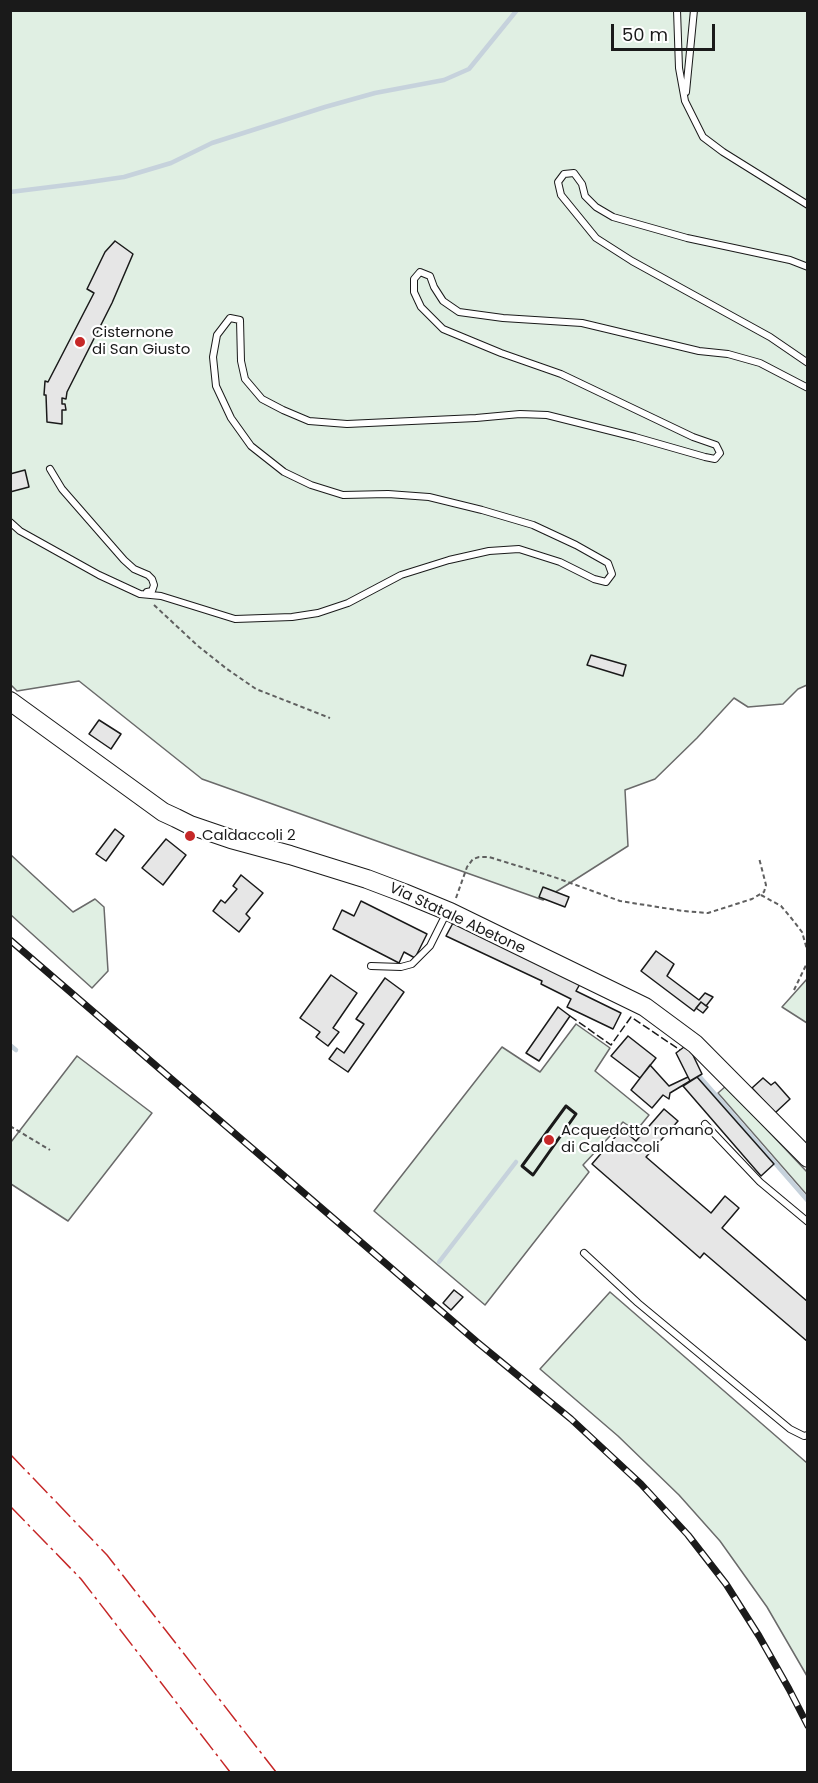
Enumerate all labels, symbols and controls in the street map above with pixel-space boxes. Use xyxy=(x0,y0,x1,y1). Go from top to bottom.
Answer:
scale bar xyxy=(614,12,718,50)
text: 50 m xyxy=(622,22,668,47)
place label: Cisternone di San Giusto xyxy=(92,324,190,359)
marker: Cisternone di San Giusto xyxy=(73,335,87,349)
place label: Caldaccoli 2 xyxy=(202,827,296,845)
marker: Caldaccoli 2 xyxy=(183,829,197,843)
street label: Via Statale Abetone xyxy=(386,879,528,959)
place label: Acquedotto romano di Caldaccoli xyxy=(561,1122,714,1157)
marker: Acquedotto romano di Caldaccoli xyxy=(542,1133,556,1147)

